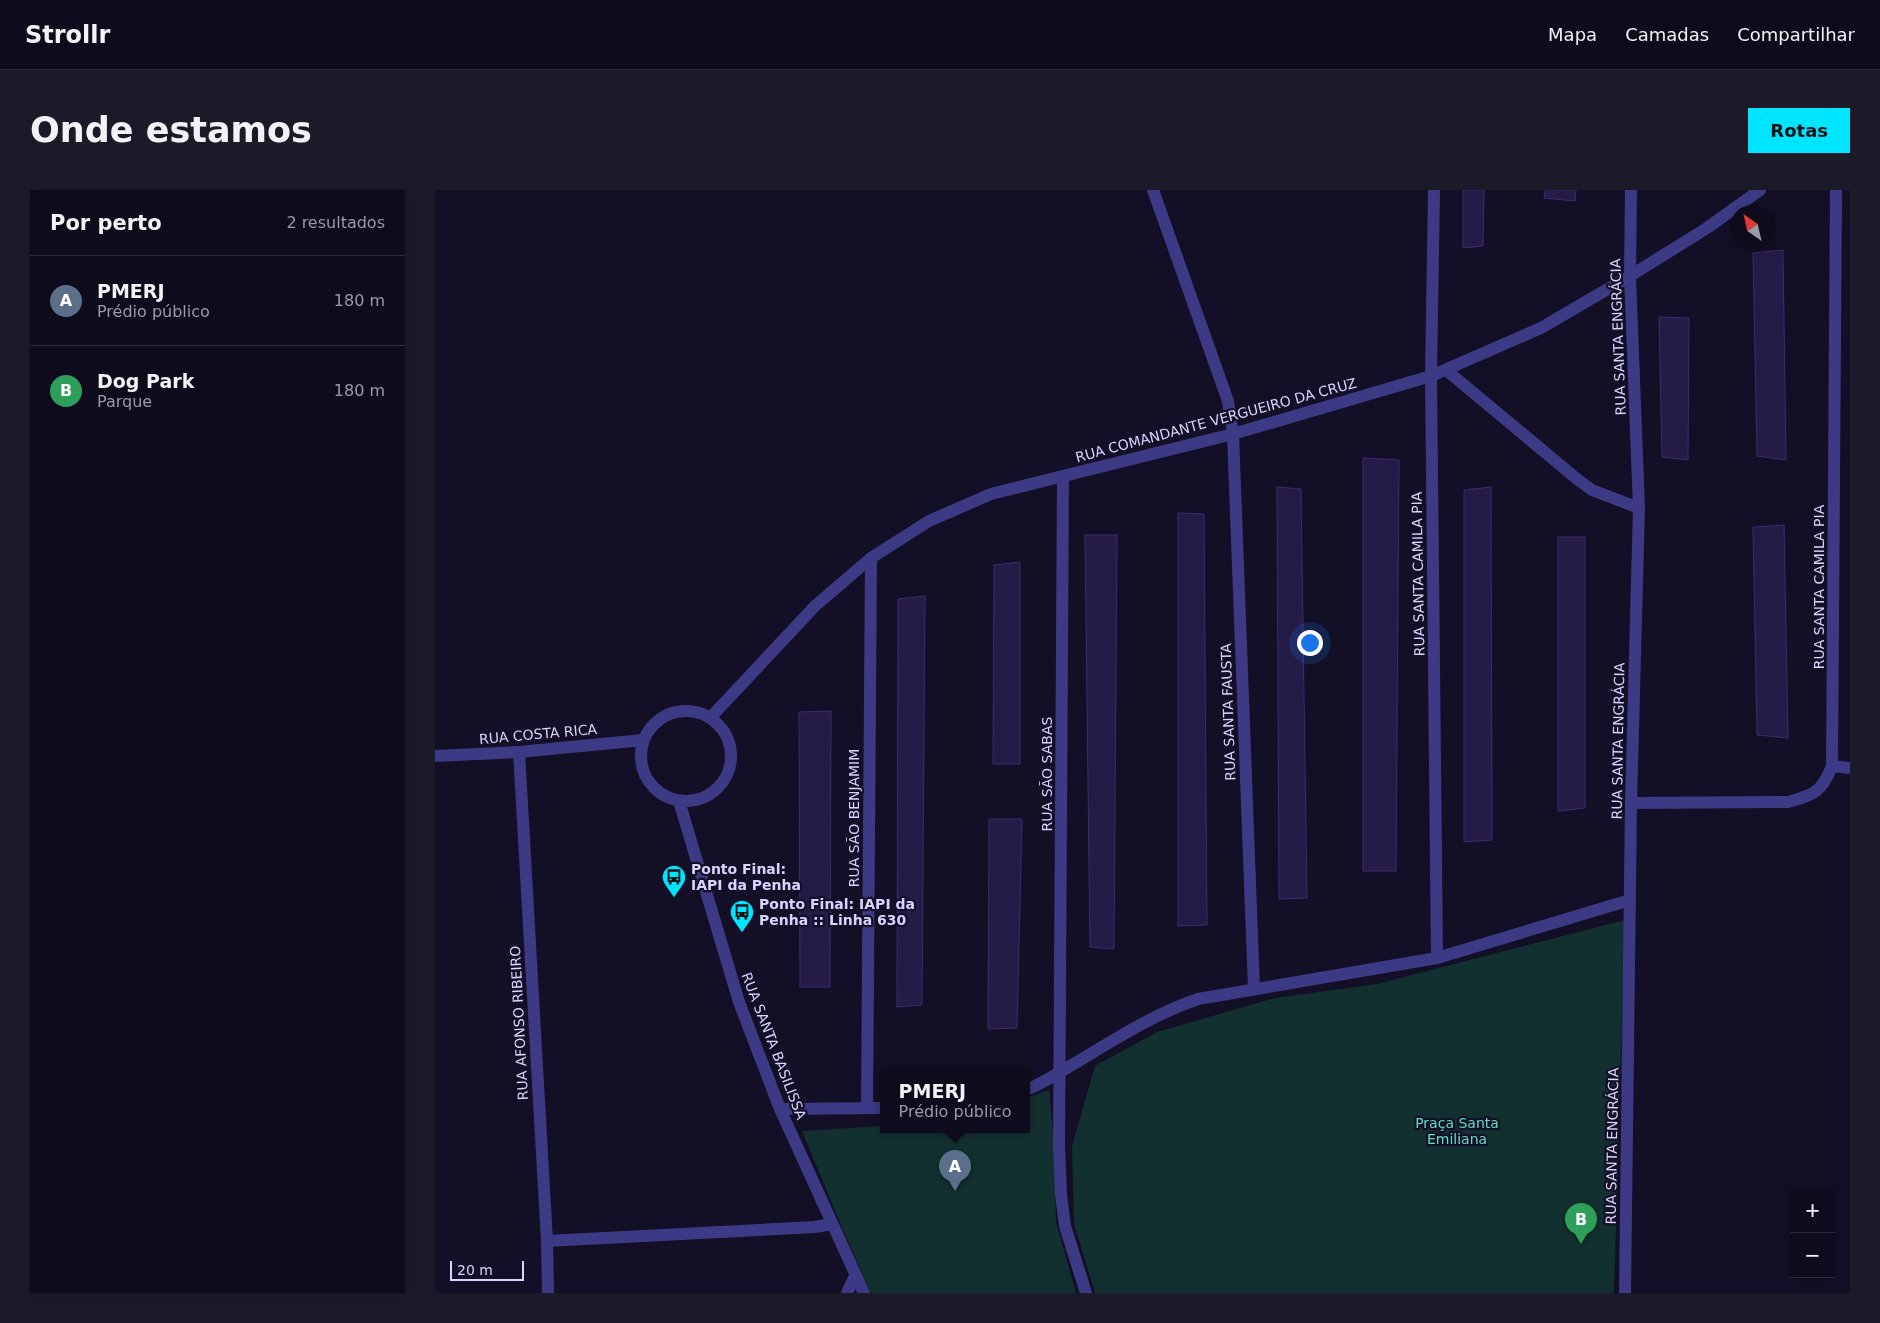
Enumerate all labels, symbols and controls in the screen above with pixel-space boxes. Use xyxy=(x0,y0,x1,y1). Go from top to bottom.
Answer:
text: Strollr xyxy=(25,21,110,49)
text: Mapa xyxy=(1548,24,1597,45)
text: Camadas xyxy=(1625,24,1709,45)
text: Compartilhar xyxy=(1737,24,1855,45)
button: Rotas xyxy=(1748,108,1850,153)
text: Onde estamos xyxy=(30,110,312,150)
north arrow xyxy=(1730,205,1775,250)
text: Por perto xyxy=(50,211,162,235)
text: 2 resultados xyxy=(286,213,385,232)
street label: RUA SANTA ENGRÁCIA xyxy=(1607,258,1629,416)
text: PMERJ xyxy=(97,280,165,302)
text: A xyxy=(60,291,72,310)
text: 180 m xyxy=(334,291,385,310)
text: Prédio público xyxy=(97,302,210,321)
text: Dog Park xyxy=(97,370,194,392)
street label: RUA COMANDANTE VERGUEIRO DA CRUZ xyxy=(1074,375,1358,465)
text: B xyxy=(60,381,72,400)
text: 180 m xyxy=(334,381,385,400)
text: Parque xyxy=(97,392,152,411)
street label: RUA SANTA CAMILA PIA xyxy=(1409,491,1427,656)
street label: RUA SANTA CAMILA PIA xyxy=(1811,504,1827,669)
your location xyxy=(1297,630,1323,656)
street label: RUA SANTA FAUSTA xyxy=(1218,643,1238,781)
street label: RUA SANTA ENGRÁCIA xyxy=(1609,662,1627,820)
street label: RUA SÃO SABAS xyxy=(1039,717,1055,831)
street label: RUA COSTA RICA xyxy=(478,721,598,747)
street label: RUA SÃO BENJAMIM xyxy=(846,749,862,887)
place label: Ponto Final: IAPI da Penha xyxy=(691,861,801,893)
bus stop icon: Ponto Final: IAPI da Penha xyxy=(661,864,687,898)
place label: Ponto Final: IAPI da Penha :: Linha 630 xyxy=(759,896,915,928)
bus stop icon: Ponto Final: IAPI da Penha :: Linha 630 xyxy=(729,899,755,933)
street label: RUA AFONSO RIBEIRO xyxy=(507,945,531,1101)
street label: RUA SANTA BASILISSA xyxy=(739,970,810,1122)
street label: RUA SANTA ENGRÁCIA xyxy=(1603,1067,1621,1225)
popup xyxy=(880,1068,1030,1133)
text: PMERJ xyxy=(899,1080,966,1102)
text: Prédio público xyxy=(899,1102,1011,1121)
park label: Praça Santa Emiliana xyxy=(1415,1115,1499,1147)
pin: A xyxy=(939,1150,971,1191)
map controls xyxy=(1790,1188,1835,1278)
button: + xyxy=(1790,1188,1835,1233)
pin: B xyxy=(1565,1203,1597,1244)
button: − xyxy=(1790,1233,1835,1278)
scale bar xyxy=(450,1258,524,1281)
text: 20 m xyxy=(457,1262,493,1278)

